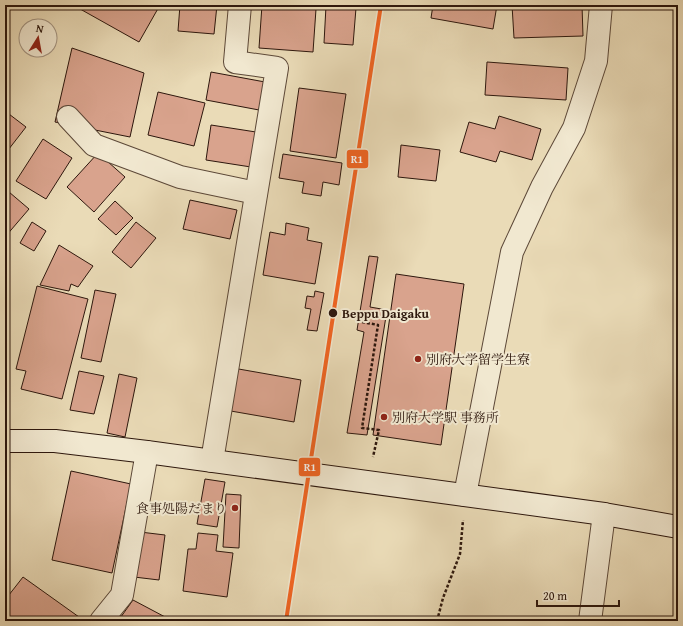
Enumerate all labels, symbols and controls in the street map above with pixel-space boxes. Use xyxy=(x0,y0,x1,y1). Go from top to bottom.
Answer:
north arrow xyxy=(18,18,58,58)
text: N xyxy=(35,20,46,37)
line badge: R1 xyxy=(346,149,369,169)
text: R1 xyxy=(351,151,364,167)
place label: Beppu Daigaku xyxy=(342,304,430,323)
marker: Beppu Daigaku xyxy=(327,307,339,319)
place label: 別府大学留学生寮 xyxy=(426,350,530,369)
marker: 別府大学留学生寮 xyxy=(413,354,423,364)
place label: 別府大学駅 事務所 xyxy=(392,408,499,427)
marker: 別府大学駅 事務所 xyxy=(379,412,389,422)
line badge: R1 xyxy=(298,457,321,477)
text: R1 xyxy=(304,459,317,475)
place label: 食事処陽だまり xyxy=(136,499,227,518)
marker: 食事処陽だまり xyxy=(230,503,240,513)
scale bar xyxy=(537,582,619,608)
text: 20 m xyxy=(543,587,567,604)

